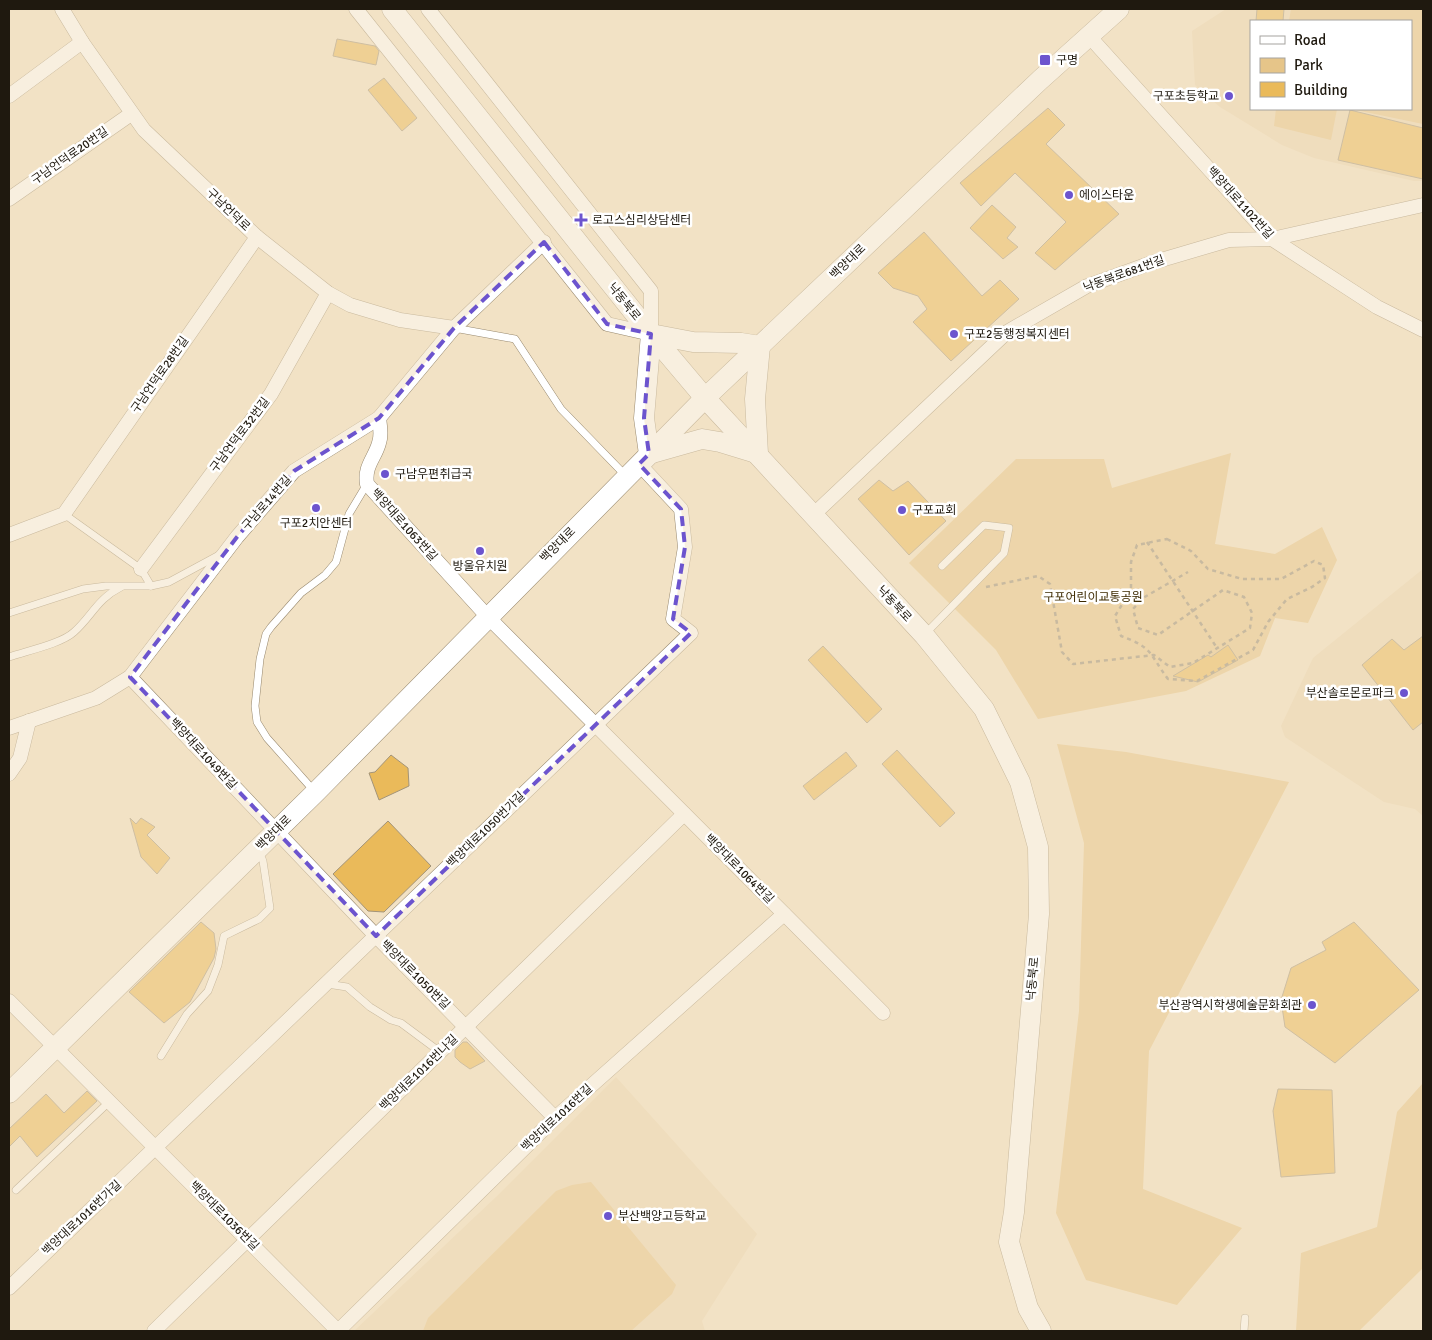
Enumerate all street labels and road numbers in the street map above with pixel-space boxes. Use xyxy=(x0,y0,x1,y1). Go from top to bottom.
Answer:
street label: 구남언덕로20번길 xyxy=(29,124,111,188)
street label: 백양대로1102번길 xyxy=(1204,164,1276,242)
street label: 구남언덕로 xyxy=(203,185,253,235)
street label: 백양대로 xyxy=(827,241,869,283)
street label: 낙동북로681번길 xyxy=(1081,252,1167,296)
street label: 낙동북로 xyxy=(604,280,644,324)
street label: 구남언덕로28번길 xyxy=(128,334,192,416)
street label: 구남언덕로32번길 xyxy=(207,394,273,476)
street label: 구남로14번길 xyxy=(239,472,295,534)
street label: 백양대로1063번길 xyxy=(368,486,440,564)
street label: 백양대로 xyxy=(537,524,579,566)
street label: 낙동북로 xyxy=(873,583,915,625)
street label: 백양대로1049번길 xyxy=(166,715,240,793)
street label: 백양대로1050번가길 xyxy=(444,789,528,871)
street label: 백양대로 xyxy=(253,812,295,854)
street label: 백양대로1064번길 xyxy=(701,831,777,907)
street label: 백양대로1050번길 xyxy=(377,937,453,1013)
street label: 낙동북로 xyxy=(1024,956,1042,1002)
street label: 백양대로1016번나길 xyxy=(377,1032,461,1114)
street label: 백양대로1016번길 xyxy=(518,1081,596,1155)
street label: 백양대로1016번가길 xyxy=(39,1177,125,1259)
street label: 백양대로1036번길 xyxy=(186,1178,262,1254)

